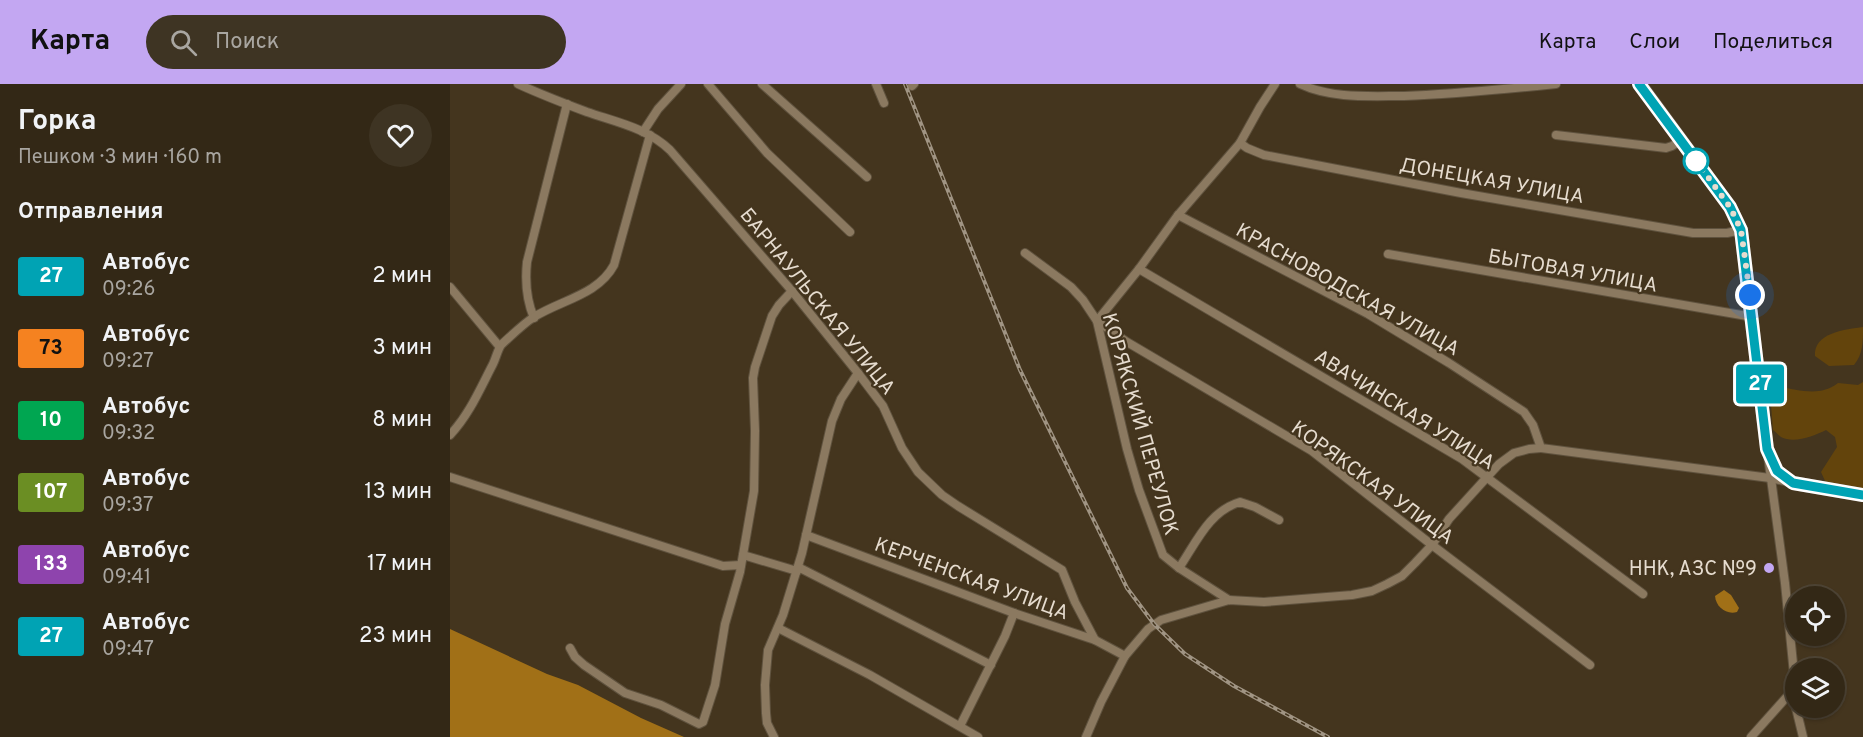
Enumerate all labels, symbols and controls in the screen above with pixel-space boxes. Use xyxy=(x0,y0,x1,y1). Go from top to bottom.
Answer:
search box xyxy=(146,15,566,69)
text: Карта xyxy=(30,24,110,60)
icon: search xyxy=(167,26,200,59)
text: Поиск xyxy=(215,29,279,56)
text: Карта xyxy=(1539,29,1596,56)
text: Слои xyxy=(1629,29,1680,56)
text: Поделиться xyxy=(1713,29,1833,56)
text: Горка xyxy=(18,104,96,140)
button: heart xyxy=(369,104,432,167)
text: Пешком · 3 мин · 160 m xyxy=(18,145,222,171)
unlabelled marker xyxy=(1683,148,1709,174)
street label: ДОНЕЦКАЯ УЛИЦА xyxy=(1397,153,1586,211)
text: Отправления xyxy=(18,199,163,226)
street label: БАРНАУЛЬСКАЯ УЛИЦА xyxy=(733,203,900,401)
street label: КРАСНОВОДСКАЯ УЛИЦА xyxy=(1231,218,1464,363)
street label: БЫТОВАЯ УЛИЦА xyxy=(1486,244,1659,300)
text: Автобус xyxy=(102,250,190,277)
text: 27 xyxy=(39,263,63,290)
text: 2 мин xyxy=(372,263,432,290)
text: 09:26 xyxy=(102,277,155,303)
your location xyxy=(1735,280,1765,310)
street label: КОРЯКСКИЙ ПЕРЕУЛОК xyxy=(1095,310,1185,539)
text: Автобус xyxy=(102,322,190,349)
text: 73 xyxy=(39,335,63,362)
text: 3 мин xyxy=(373,335,432,362)
street label: АВАЧИНСКАЯ УЛИЦА xyxy=(1309,345,1499,477)
text: 09:27 xyxy=(102,349,154,375)
line badge: 27 xyxy=(1733,364,1787,404)
text: 27 xyxy=(1748,371,1772,398)
text: Автобус xyxy=(102,394,190,421)
text: 10 xyxy=(40,407,62,434)
text: 8 мин xyxy=(372,407,432,434)
street label: КОРЯКСКАЯ УЛИЦА xyxy=(1285,416,1458,551)
text: 09:32 xyxy=(102,421,155,447)
text: Автобус xyxy=(102,466,190,493)
text: 107 xyxy=(34,479,68,506)
text: 13 мин xyxy=(364,479,432,506)
text: 09:37 xyxy=(102,493,154,519)
street label: КЕРЧЕНСКАЯ УЛИЦА xyxy=(871,533,1072,627)
text: Автобус xyxy=(102,538,190,565)
text: 133 xyxy=(34,551,68,578)
text: 17 мин xyxy=(367,551,432,578)
place label: ННК, АЗС №9 xyxy=(1629,557,1757,583)
marker: ННК, АЗС №9 xyxy=(1762,561,1776,575)
text: 09:41 xyxy=(102,565,151,591)
map controls xyxy=(1785,586,1845,718)
button: locate xyxy=(1785,586,1845,646)
text: Автобус xyxy=(102,610,190,637)
text: 27 xyxy=(39,623,63,650)
text: 23 мин xyxy=(359,623,432,650)
text: 09:47 xyxy=(102,637,154,663)
button: layers xyxy=(1785,658,1845,718)

